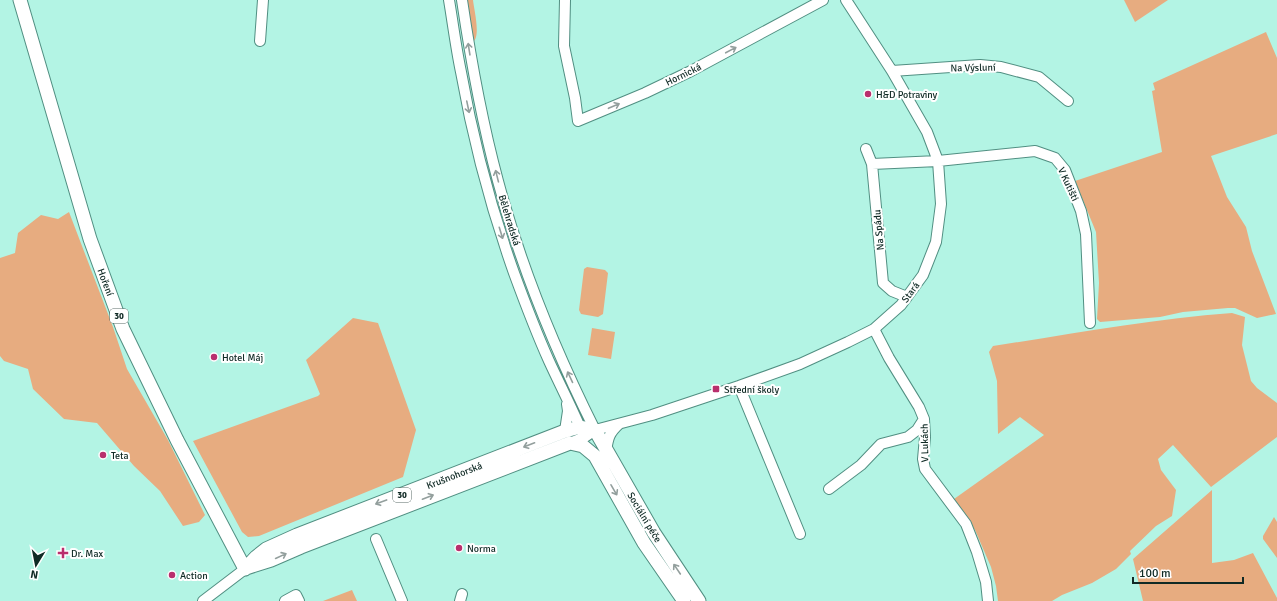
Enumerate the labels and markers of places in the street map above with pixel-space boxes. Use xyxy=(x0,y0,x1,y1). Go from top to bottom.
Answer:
marker: H&D Potraviny xyxy=(863,89,873,99)
place label: H&D Potraviny xyxy=(876,89,938,101)
marker: Hotel Máj xyxy=(209,352,219,362)
place label: Hotel Máj xyxy=(222,352,264,364)
marker: Střední školy xyxy=(711,384,721,394)
place label: Střední školy xyxy=(724,384,779,396)
marker: Teta xyxy=(98,450,108,460)
place label: Teta xyxy=(111,450,129,462)
marker: Norma xyxy=(454,543,464,553)
place label: Norma xyxy=(467,543,496,555)
marker: Dr. Max xyxy=(58,548,68,558)
place label: Dr. Max xyxy=(71,548,103,560)
marker: Action xyxy=(167,570,177,580)
place label: Action xyxy=(180,570,208,582)

